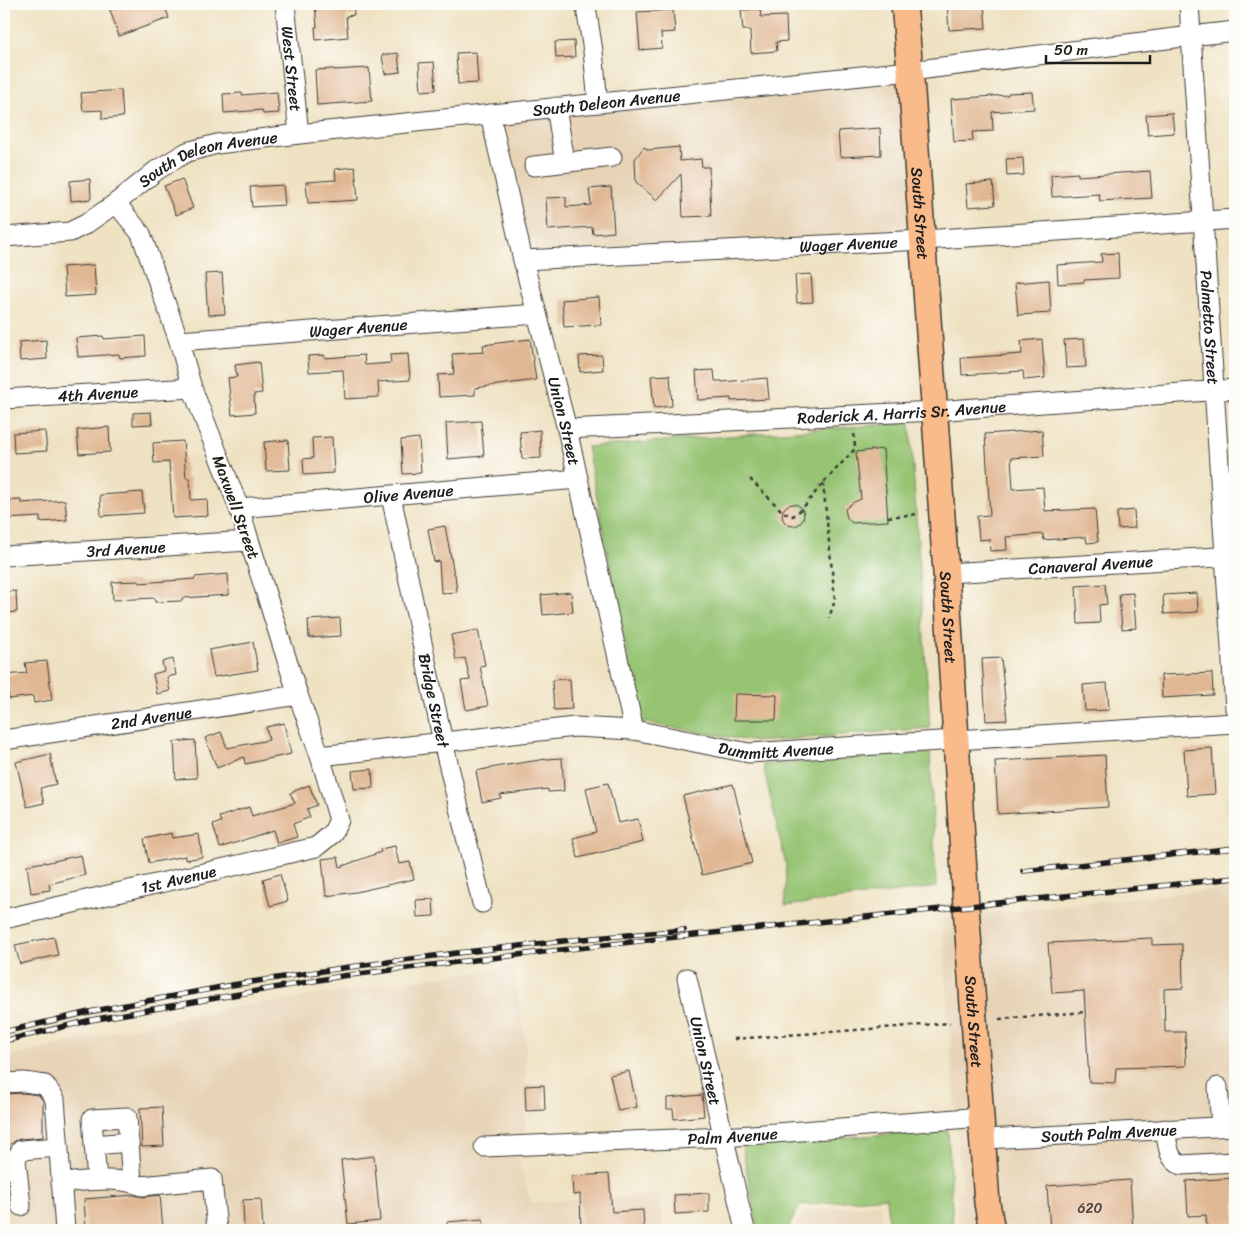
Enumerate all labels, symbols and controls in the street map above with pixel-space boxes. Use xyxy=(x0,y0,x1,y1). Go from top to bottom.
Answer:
street label: West Street xyxy=(273,24,311,113)
scale bar xyxy=(1046,32,1150,64)
text: 50 m xyxy=(1054,37,1089,63)
street label: South Deleon Avenue xyxy=(531,80,682,124)
street label: South Deleon Avenue xyxy=(131,122,279,195)
street label: South Street xyxy=(903,166,938,261)
street label: Wager Avenue xyxy=(799,227,899,261)
street label: Palmetto Street xyxy=(1192,269,1228,385)
street label: Wager Avenue xyxy=(308,309,409,346)
street label: Union Street xyxy=(539,373,589,468)
street label: 4th Avenue xyxy=(57,377,139,410)
street label: Roderick A. Harris Sr. Avenue xyxy=(797,391,1007,432)
street label: Maxwell Street xyxy=(204,451,268,563)
street label: Olive Avenue xyxy=(362,475,455,512)
street label: 3rd Avenue xyxy=(85,532,166,565)
street label: Canaveral Avenue xyxy=(1028,546,1154,583)
street label: South Street xyxy=(931,570,966,665)
street label: Bridge Street xyxy=(410,650,459,751)
street label: 2nd Avenue xyxy=(109,697,194,738)
street label: Dummitt Avenue xyxy=(716,733,835,767)
street label: 1st Avenue xyxy=(138,856,219,901)
street label: South Street xyxy=(956,974,992,1069)
street label: Union Street xyxy=(682,1013,730,1108)
street label: South Palm Avenue xyxy=(1040,1115,1178,1151)
street label: Palm Avenue xyxy=(687,1118,779,1153)
house number: 620 xyxy=(1078,1196,1103,1221)

